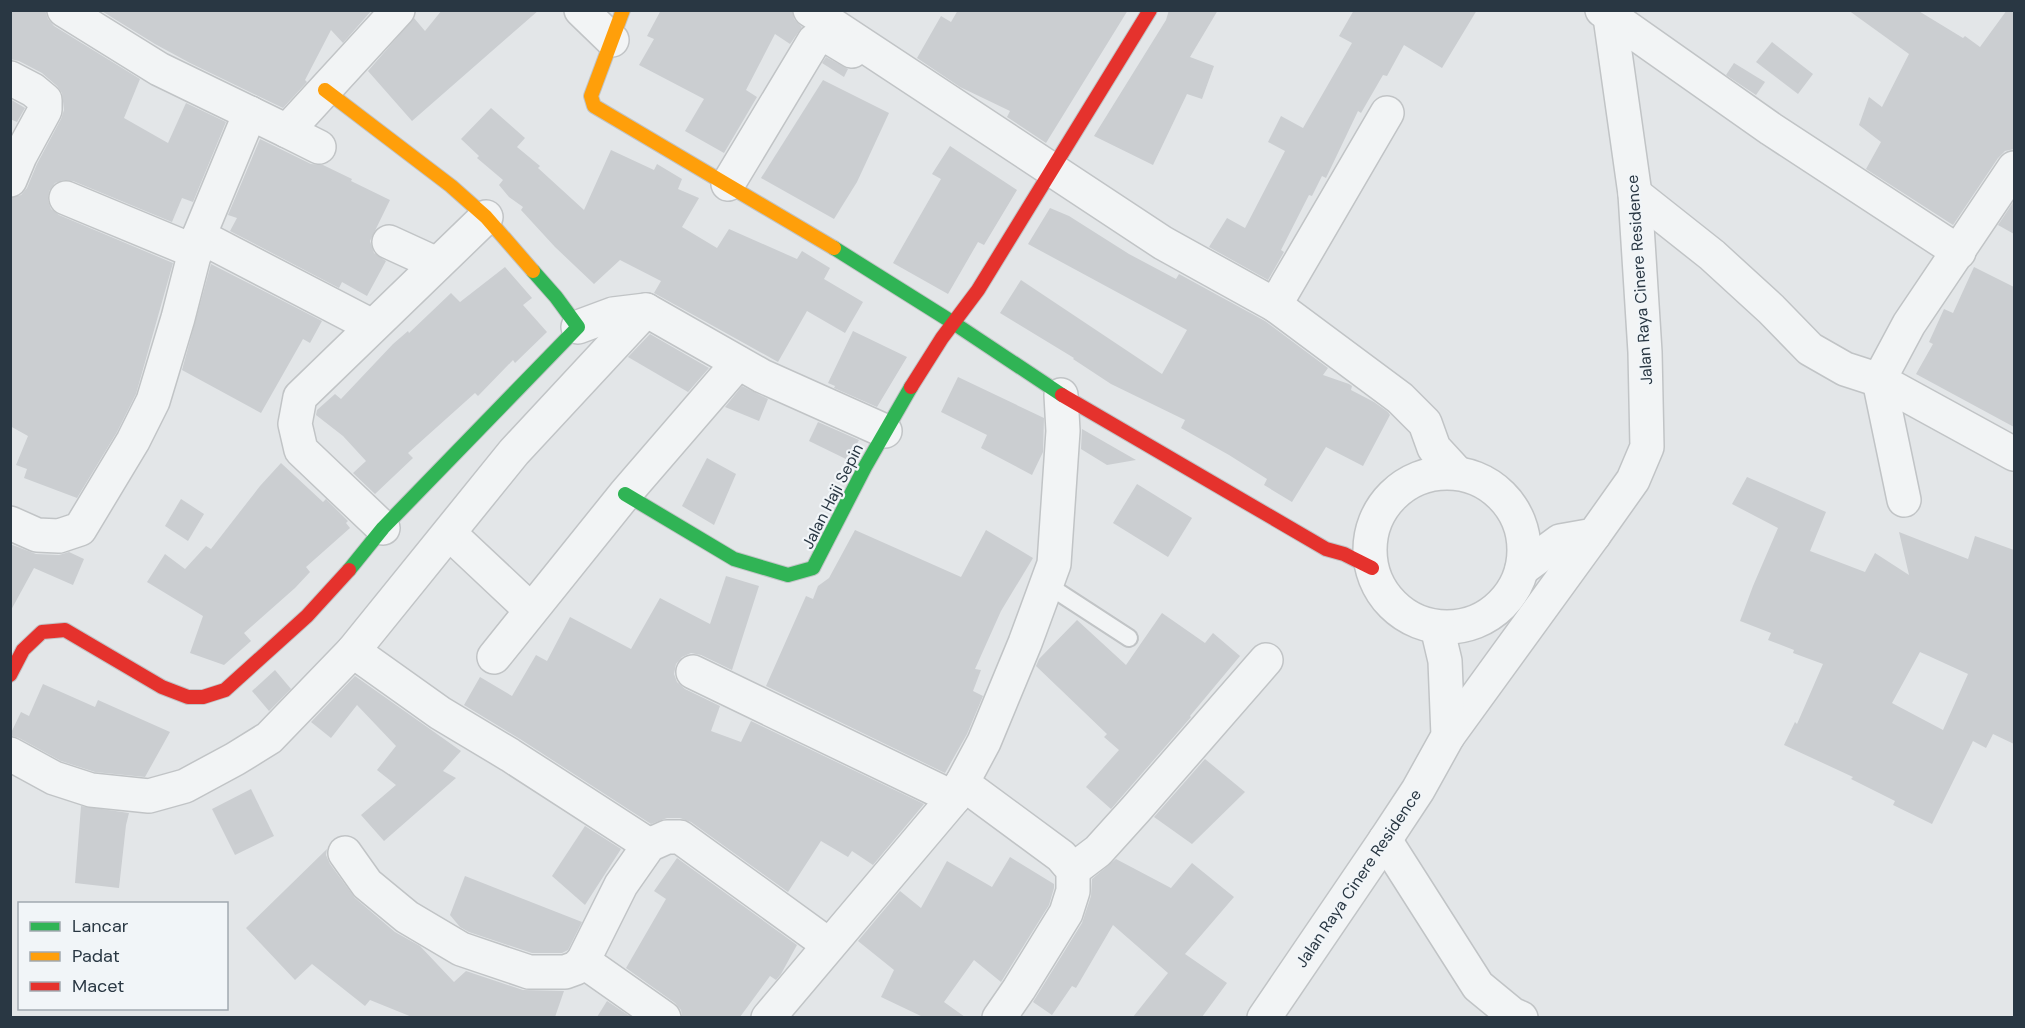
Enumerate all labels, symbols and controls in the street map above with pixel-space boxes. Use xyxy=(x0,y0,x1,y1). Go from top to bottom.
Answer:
street label: Jalan Raya Cinere Residence xyxy=(1622,174,1657,386)
street label: Jalan Haji Sepin xyxy=(797,440,868,552)
street label: Jalan Raya Cinere Residence xyxy=(1291,785,1426,971)
legend xyxy=(18,902,228,1010)
text: Lancar xyxy=(72,914,129,938)
text: Padat xyxy=(72,944,120,968)
text: Macet xyxy=(72,974,124,998)

